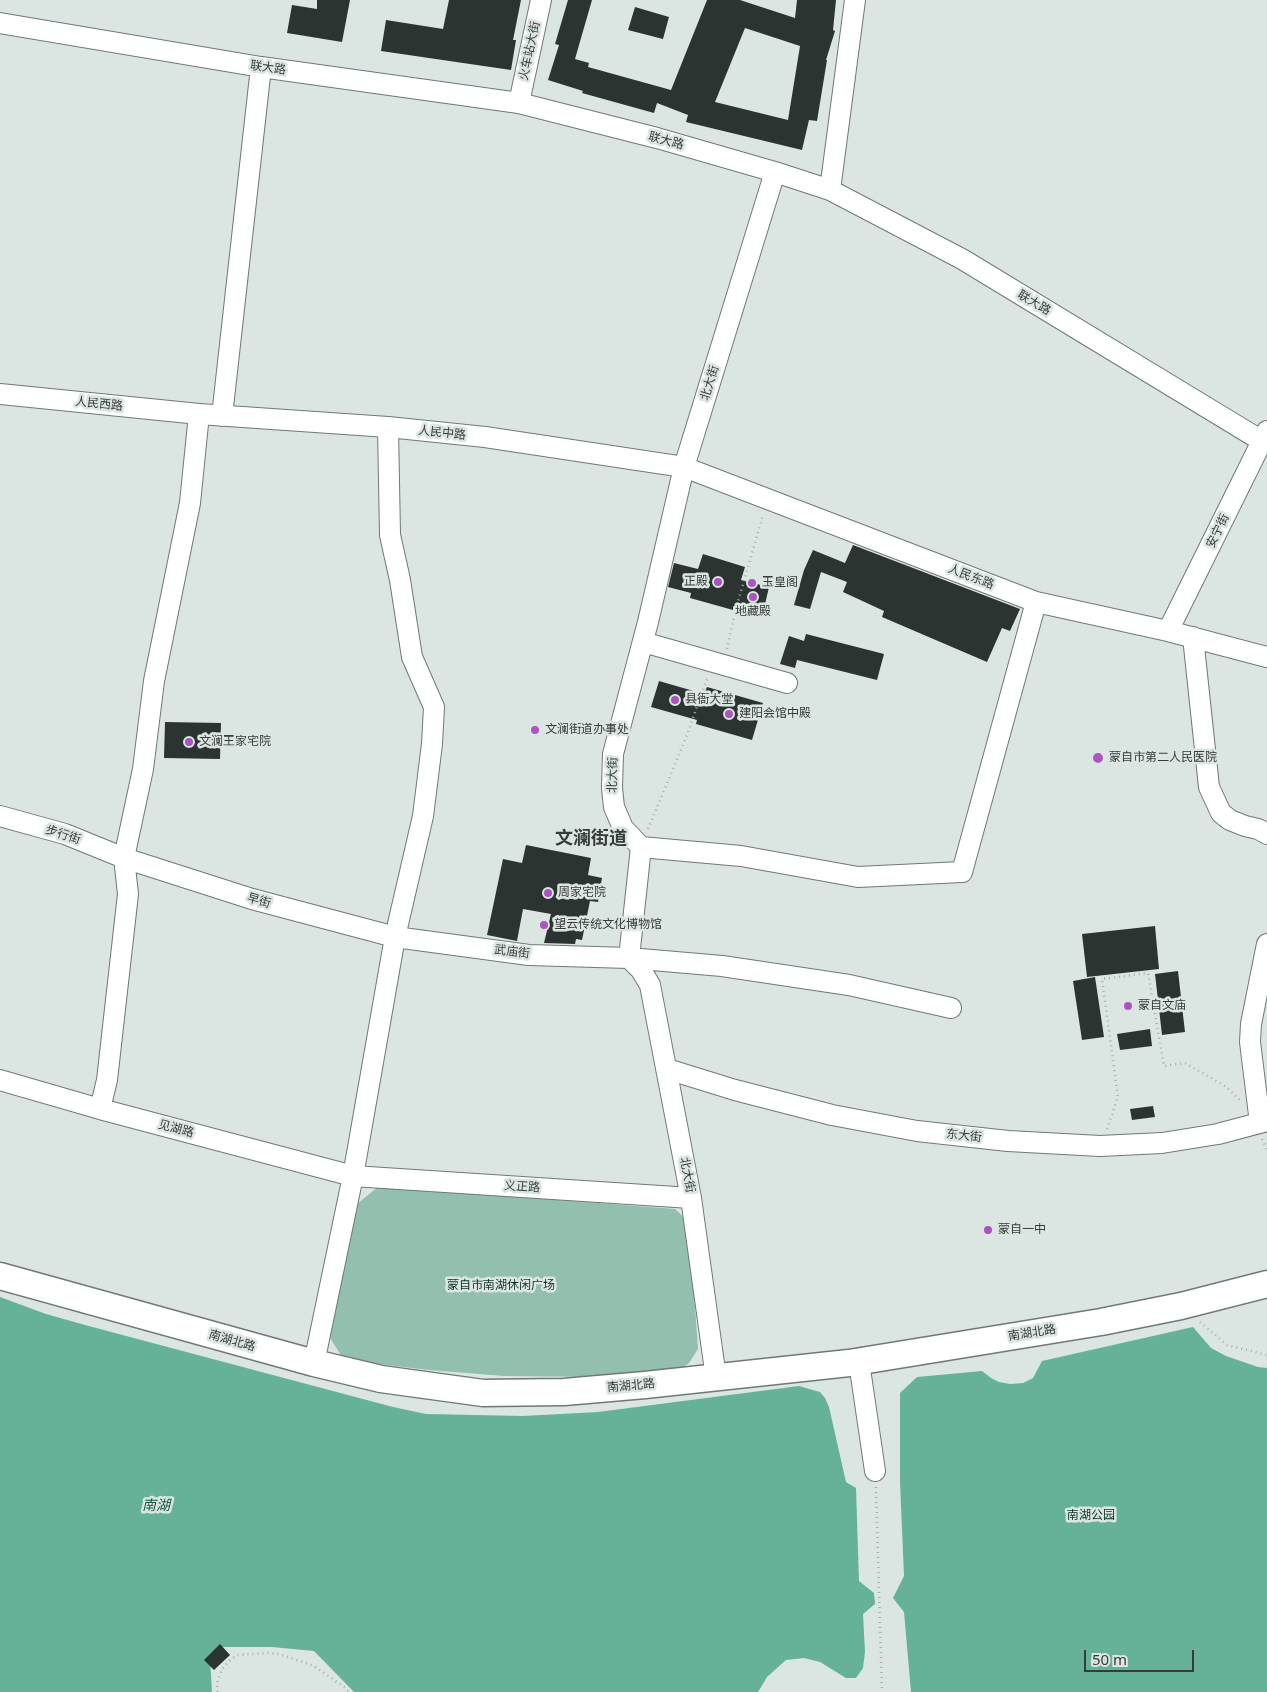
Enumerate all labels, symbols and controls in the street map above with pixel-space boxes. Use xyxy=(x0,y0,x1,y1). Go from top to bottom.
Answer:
street label: 火车站大街 xyxy=(517,20,543,82)
street label: 联大路 xyxy=(249,58,287,78)
street label: 联大路 xyxy=(647,129,685,153)
street label: 联大路 xyxy=(1015,288,1053,318)
street label: 北大街 xyxy=(698,364,722,402)
street label: 人民西路 xyxy=(74,394,124,414)
street label: 人民中路 xyxy=(417,423,467,443)
street label: 安宁街 xyxy=(1204,512,1232,550)
street label: 人民东路 xyxy=(946,562,996,592)
place label: 正殿 xyxy=(684,575,708,589)
marker: 正殿 xyxy=(712,576,724,588)
place label: 玉皇阁 xyxy=(762,576,798,590)
marker: 玉皇阁 xyxy=(746,577,758,589)
marker: 地藏殿 xyxy=(747,591,759,603)
place label: 地藏殿 xyxy=(735,605,771,619)
place label: 县衙大堂 xyxy=(685,693,733,707)
marker: 县衙大堂 xyxy=(669,694,681,706)
place label: 建阳会馆中殿 xyxy=(739,707,811,721)
marker: 建阳会馆中殿 xyxy=(723,708,735,720)
place label: 文澜街道办事处 xyxy=(545,723,629,737)
marker: 文澜街道办事处 xyxy=(529,724,541,736)
place label: 文澜王家宅院 xyxy=(199,735,271,749)
marker: 文澜王家宅院 xyxy=(183,736,195,748)
marker: 蒙自市第二人民医院 xyxy=(1091,751,1105,765)
place label: 蒙自市第二人民医院 xyxy=(1109,751,1217,765)
street label: 北大街 xyxy=(605,757,621,793)
street label: 步行街 xyxy=(44,823,82,847)
district label: 文澜街道 xyxy=(555,828,627,850)
place label: 周家宅院 xyxy=(558,886,606,900)
marker: 周家宅院 xyxy=(542,887,554,899)
street label: 早街 xyxy=(245,891,273,911)
place label: 望云传统文化博物馆 xyxy=(554,918,662,932)
marker: 望云传统文化博物馆 xyxy=(538,919,550,931)
street label: 武庙街 xyxy=(493,943,531,961)
place label: 蒙自文庙 xyxy=(1138,999,1186,1013)
marker: 蒙自文庙 xyxy=(1122,1000,1134,1012)
street label: 见湖路 xyxy=(157,1117,195,1141)
street label: 东大街 xyxy=(945,1127,983,1145)
street label: 北大街 xyxy=(676,1156,698,1194)
street label: 义正路 xyxy=(504,1179,540,1195)
place label: 蒙自一中 xyxy=(998,1223,1046,1237)
marker: 蒙自一中 xyxy=(982,1224,994,1236)
park label: 蒙自市南湖休闲广场 xyxy=(447,1279,555,1293)
street label: 南湖北路 xyxy=(1007,1322,1057,1344)
street label: 南湖北路 xyxy=(207,1327,257,1355)
street label: 南湖北路 xyxy=(606,1377,656,1395)
water label: 南湖 xyxy=(142,1498,170,1514)
park label: 南湖公园 xyxy=(1067,1509,1115,1523)
scale bar xyxy=(1087,1640,1197,1672)
text: 50 m xyxy=(1092,1649,1127,1669)

